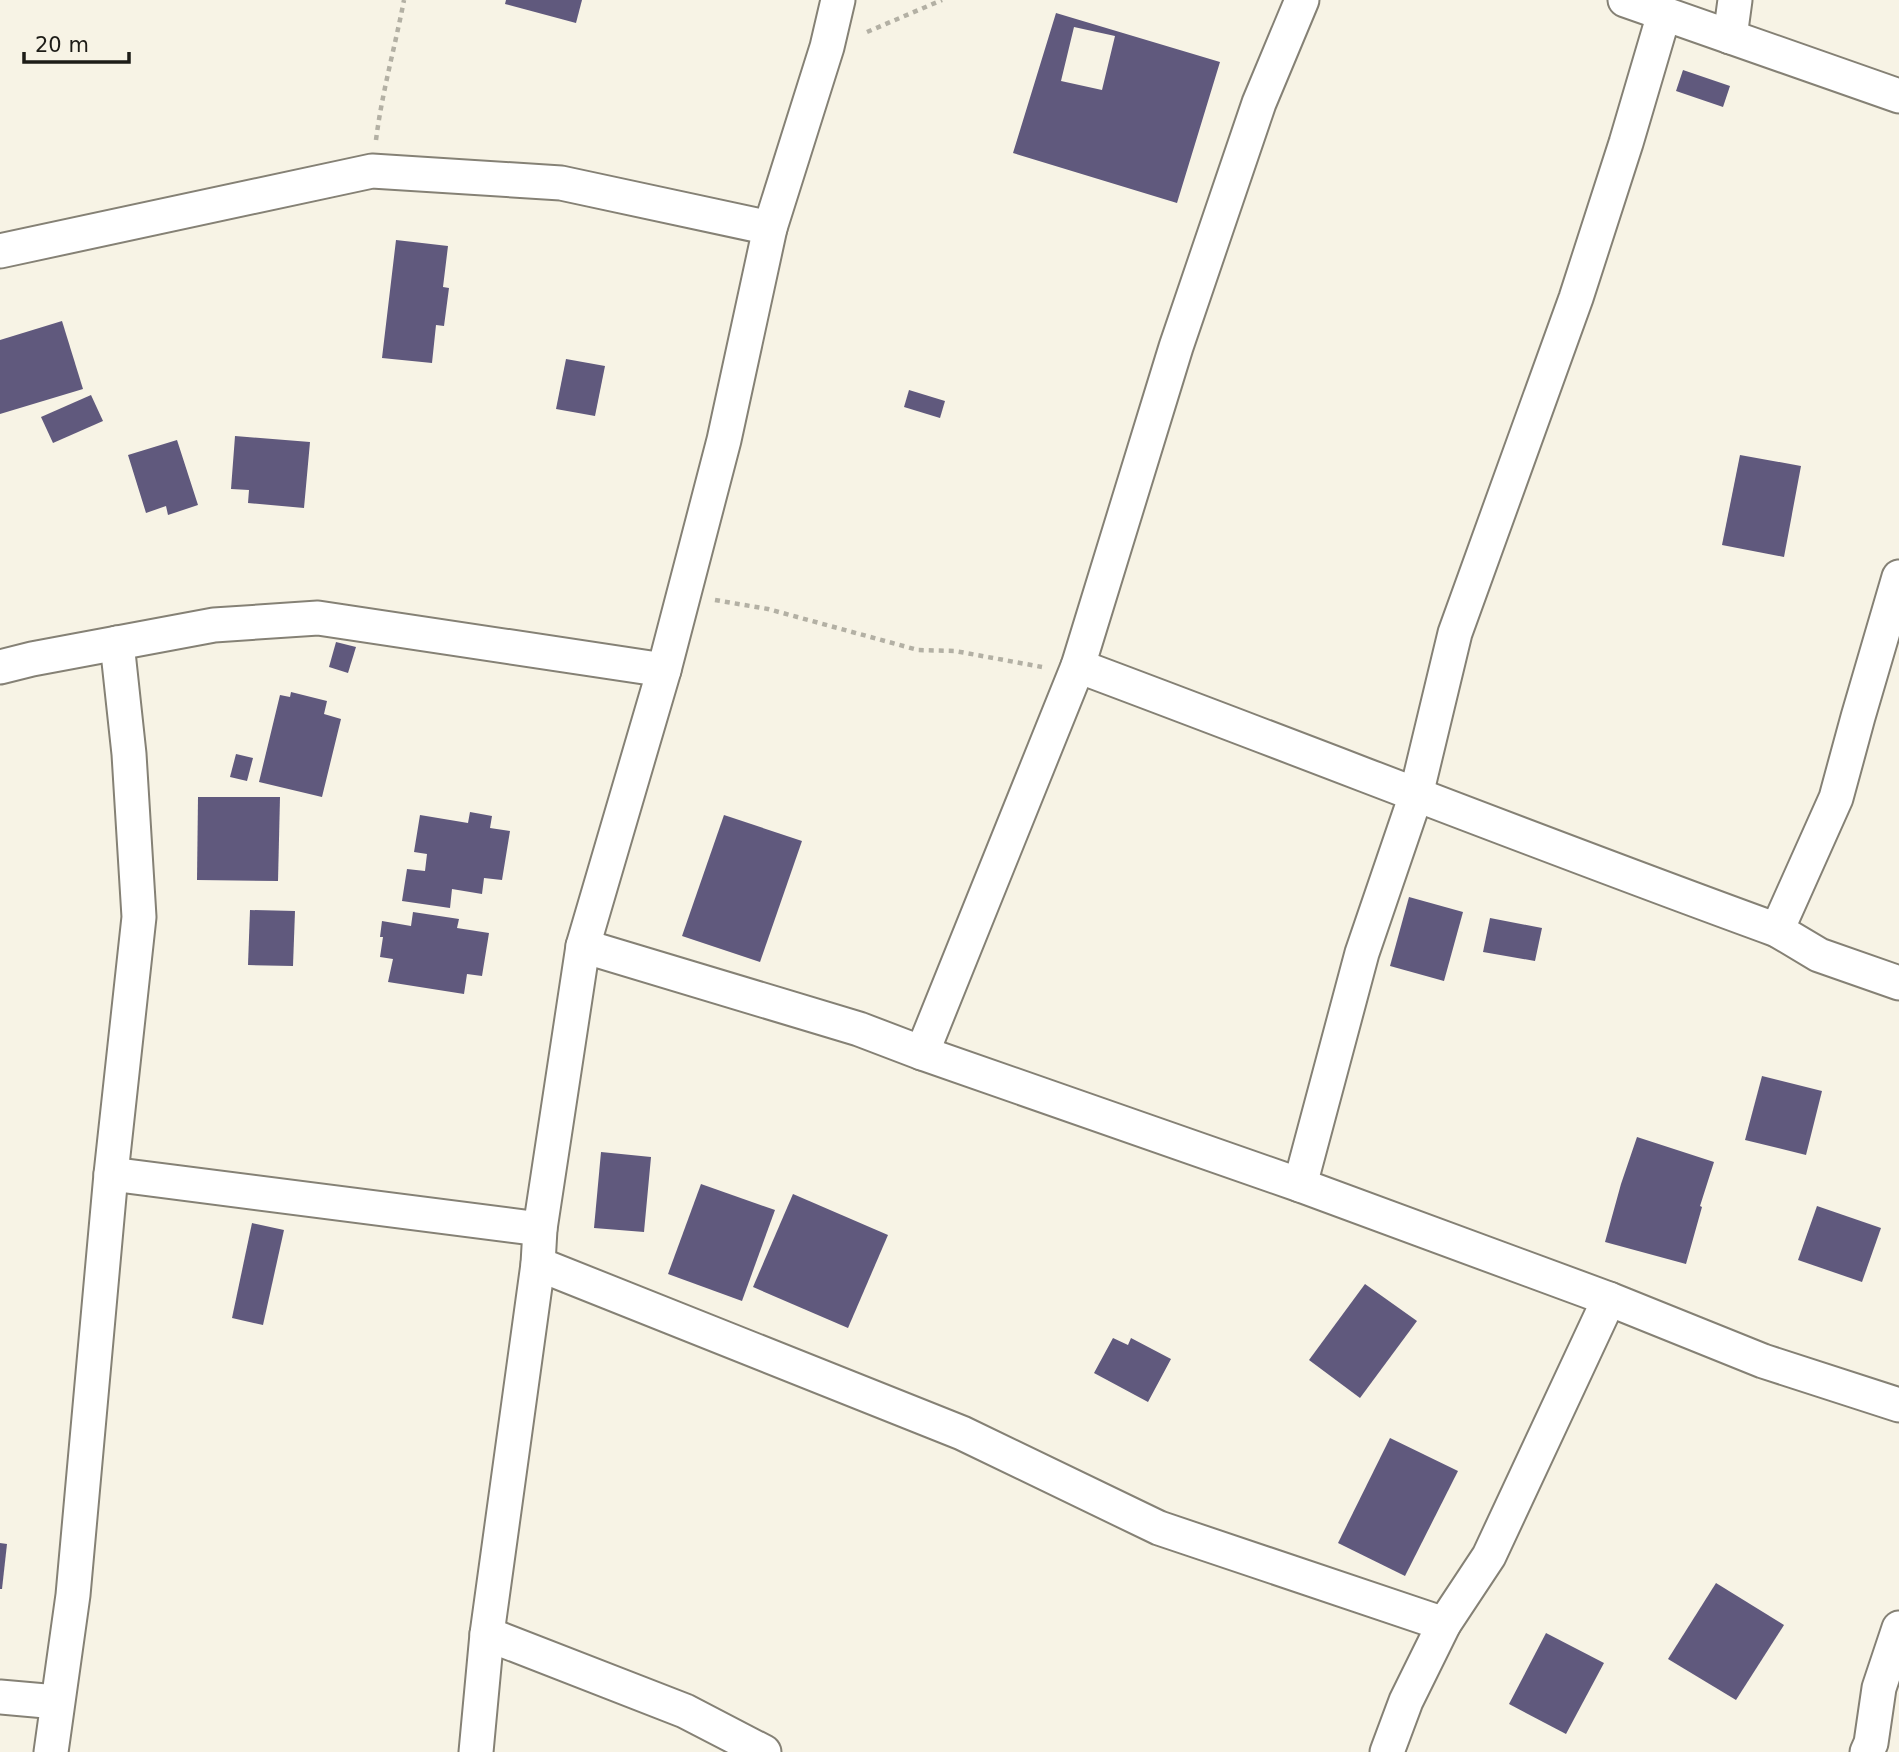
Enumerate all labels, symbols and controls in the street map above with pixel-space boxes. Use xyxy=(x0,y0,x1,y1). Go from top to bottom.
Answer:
scale bar xyxy=(24,21,130,65)
text: 20 m xyxy=(35,33,89,57)

